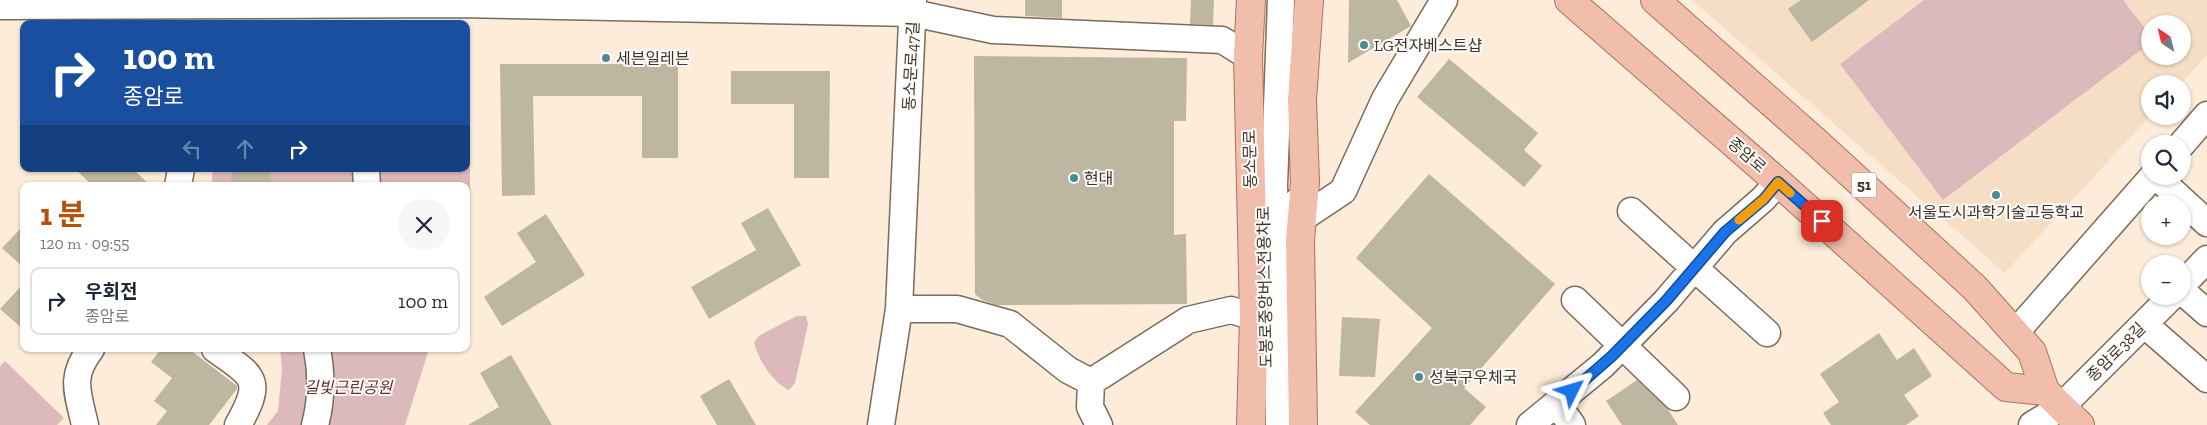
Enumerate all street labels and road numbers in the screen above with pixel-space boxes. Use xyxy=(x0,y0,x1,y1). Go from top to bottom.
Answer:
street label: 동소문로47길 xyxy=(899,21,923,111)
street label: 동소문로 xyxy=(1240,129,1260,189)
street label: 종암로 xyxy=(1724,133,1770,177)
road number: 51 xyxy=(1852,172,1876,198)
street label: 도봉로중앙버스전용차로 xyxy=(1254,206,1276,368)
street label: 종암로38길 xyxy=(2083,319,2149,385)

